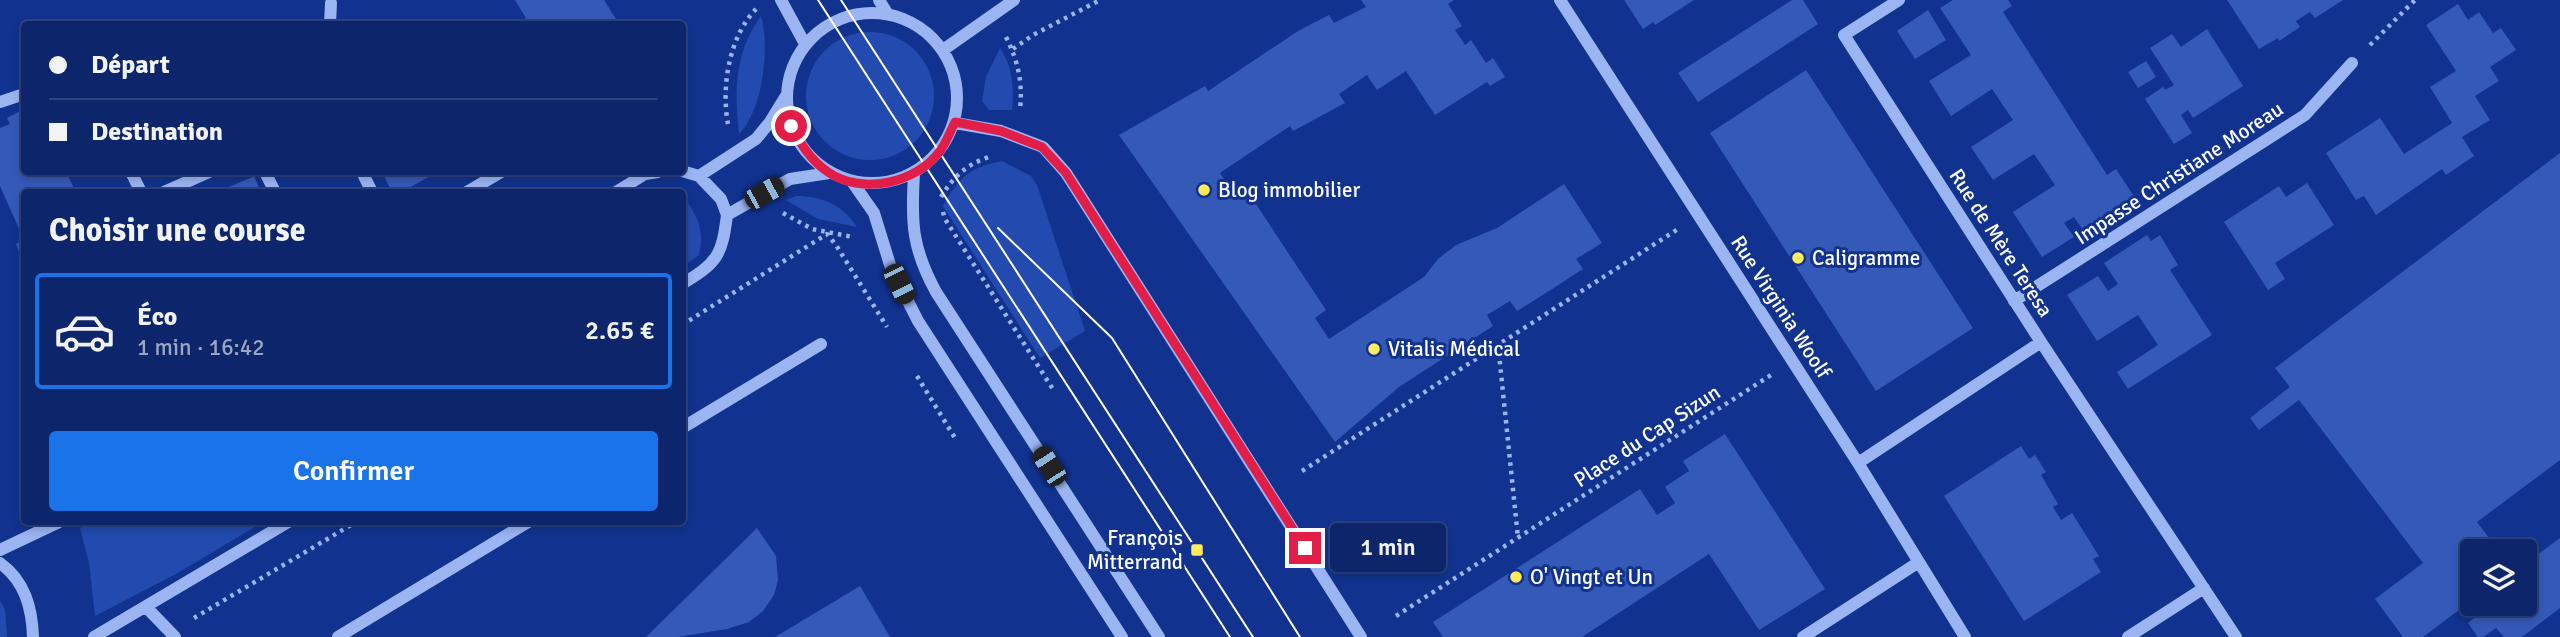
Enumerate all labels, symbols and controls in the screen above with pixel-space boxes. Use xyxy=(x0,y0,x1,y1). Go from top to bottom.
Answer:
text: Départ xyxy=(91,49,170,81)
street label: Impasse Christiane Moreau xyxy=(2070,96,2288,250)
route start xyxy=(775,110,807,142)
text: Destination xyxy=(91,116,223,148)
street label: Rue de Mère Teresa xyxy=(1943,164,2059,322)
car xyxy=(741,174,788,212)
place label: Blog immobilier xyxy=(1218,177,1360,203)
marker: Blog immobilier xyxy=(1196,182,1212,198)
text: Choisir une course xyxy=(49,211,306,250)
street label: Rue Virginia Woolf xyxy=(1725,231,1837,384)
place label: Caligramme xyxy=(1812,245,1920,271)
marker: Caligramme xyxy=(1790,250,1806,266)
car xyxy=(881,261,918,307)
icon: car xyxy=(53,300,116,363)
text: Éco xyxy=(137,301,177,333)
text: 2.65 € xyxy=(585,315,654,347)
text: 1 min · 16:42 xyxy=(137,333,265,362)
place label: Vitalis Médical xyxy=(1388,336,1520,362)
marker: Vitalis Médical xyxy=(1366,341,1382,357)
street label: Place du Cap Sizun xyxy=(1569,379,1725,493)
button: Confirmer xyxy=(49,431,658,511)
car xyxy=(1029,443,1070,489)
callout: 1 min xyxy=(1330,524,1445,572)
place label: François Mitterrand xyxy=(1087,525,1183,575)
route end xyxy=(1289,532,1321,564)
text: 1 min xyxy=(1360,533,1416,562)
map controls xyxy=(2460,539,2537,616)
button: layers xyxy=(2460,539,2537,616)
marker: François Mitterrand xyxy=(1189,542,1205,558)
place label: O' Vingt et Un xyxy=(1530,564,1653,590)
marker: O' Vingt et Un xyxy=(1508,569,1524,585)

